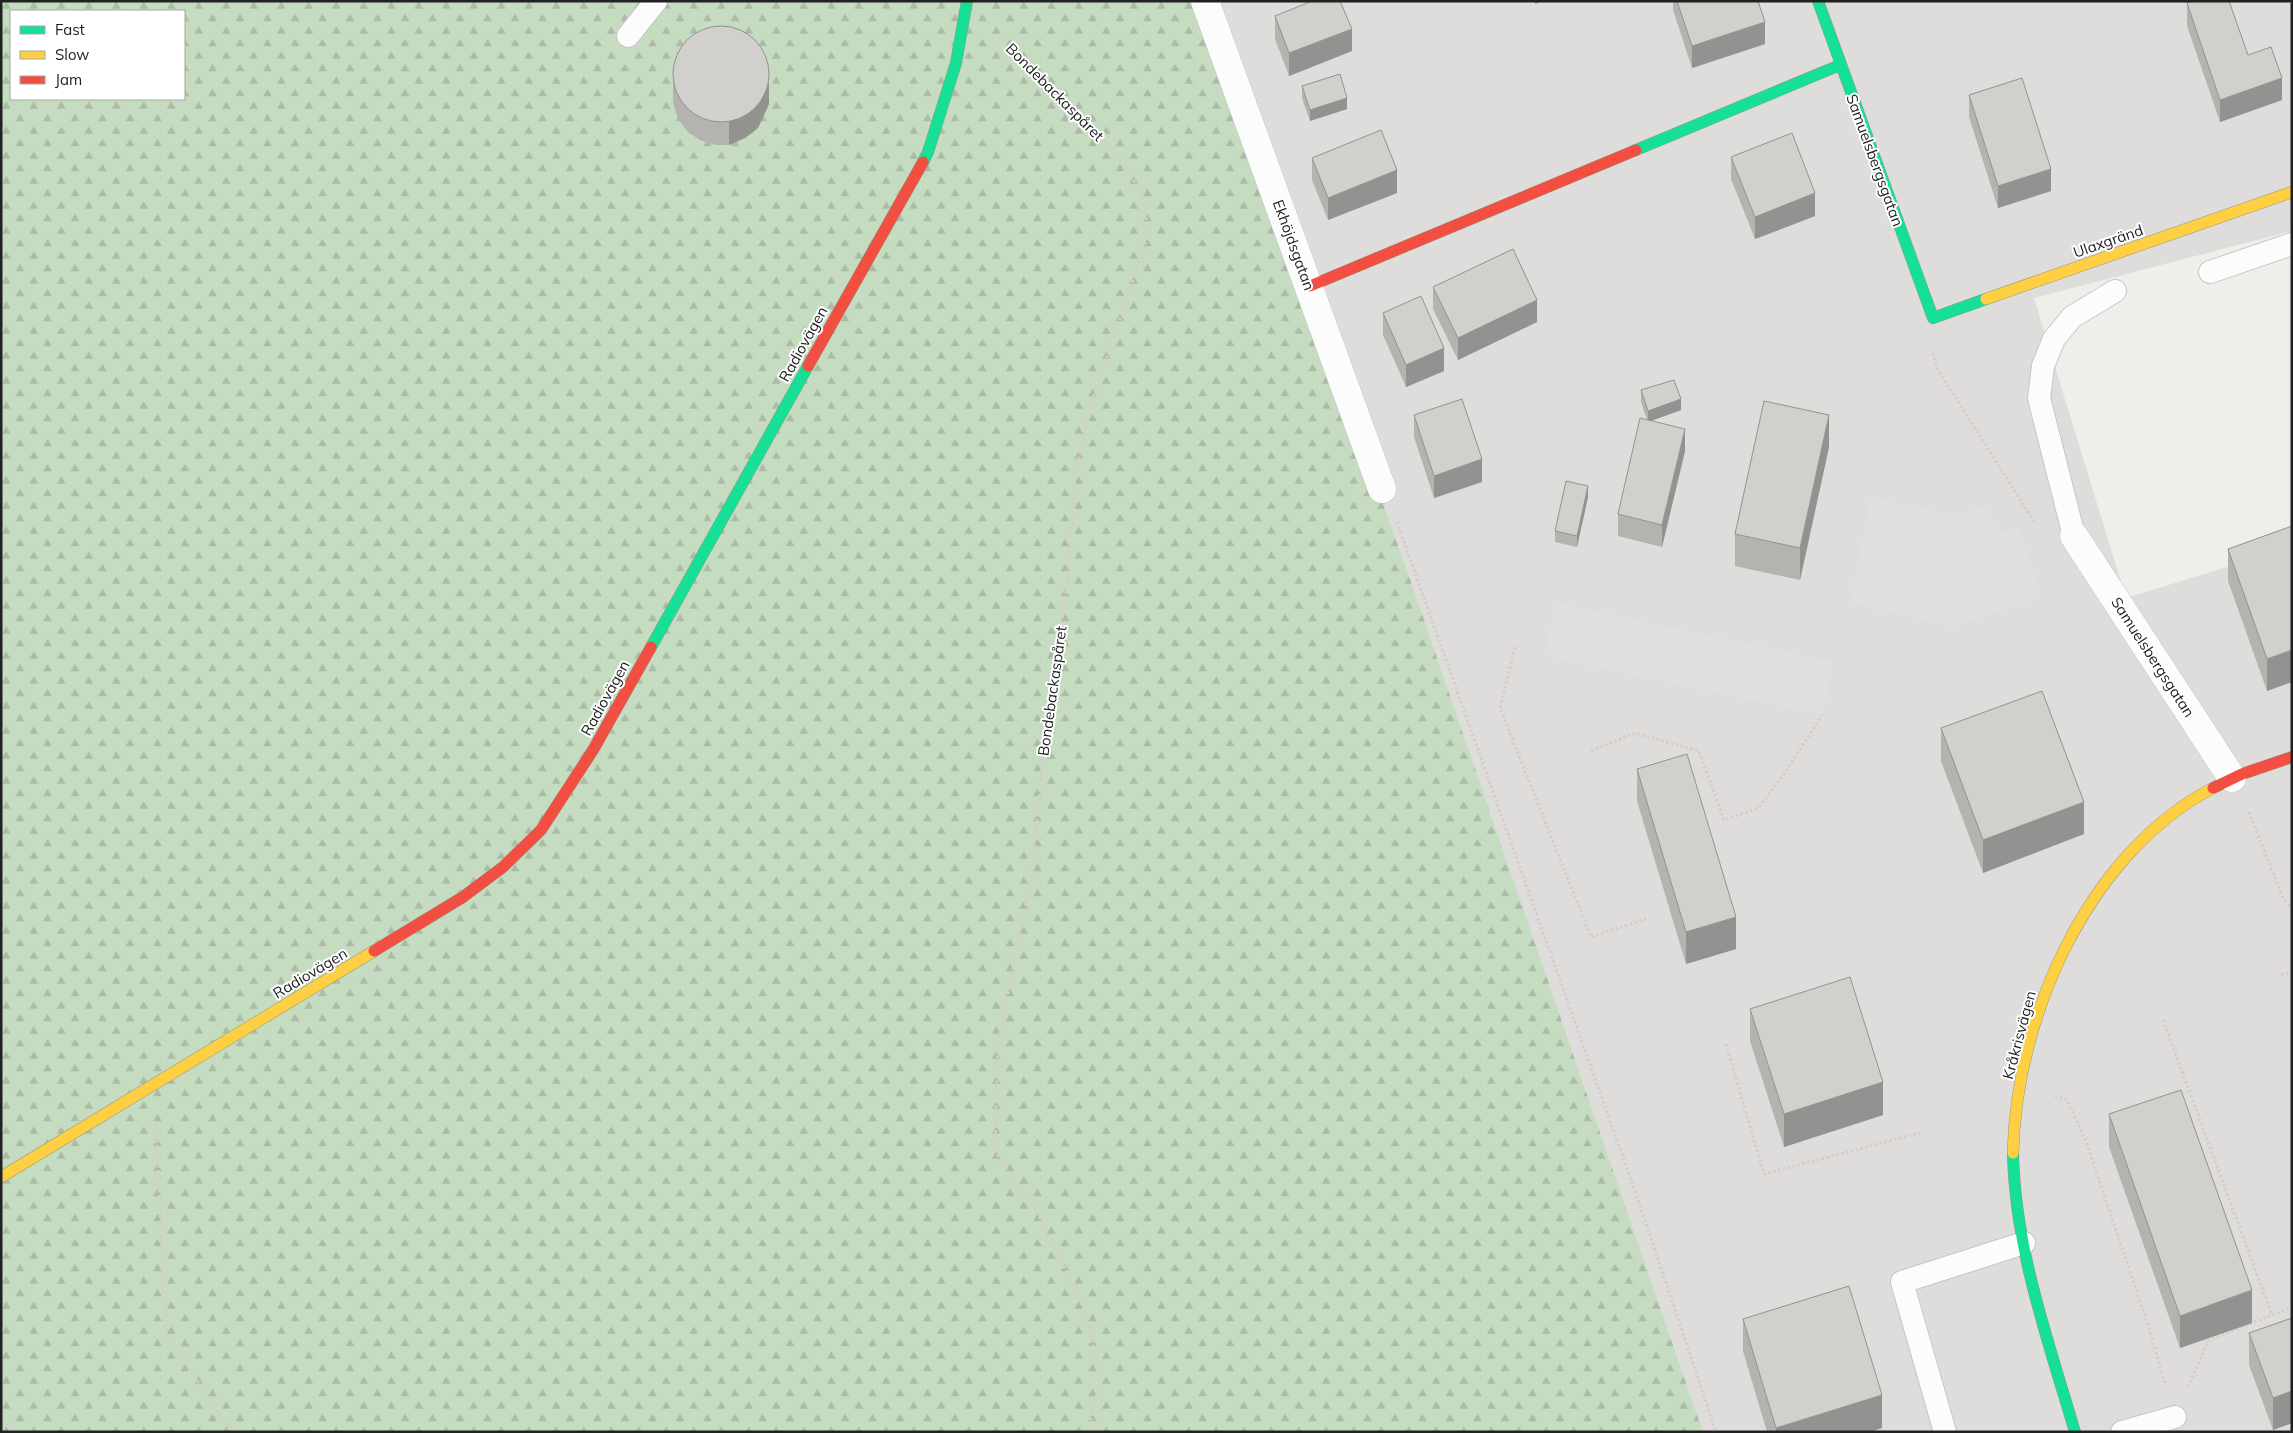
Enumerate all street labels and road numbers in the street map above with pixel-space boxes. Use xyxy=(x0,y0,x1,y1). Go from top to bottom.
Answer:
street label: Bondebackaspåret xyxy=(1002,39,1108,145)
street label: Samuelsbergsgatan xyxy=(1842,91,1908,229)
street label: Ekhöjdsgatan xyxy=(1269,197,1319,293)
street label: Ulaxgränd xyxy=(2071,220,2145,262)
street label: Radiovägen xyxy=(774,303,832,385)
street label: Samuelsbergsgatan xyxy=(2107,593,2199,721)
street label: Bondebackaspåret xyxy=(1033,625,1071,757)
street label: Radiovägen xyxy=(576,657,634,739)
street label: Radiovägen xyxy=(269,943,351,1003)
street label: Kråkrisvägen xyxy=(1998,989,2040,1081)

